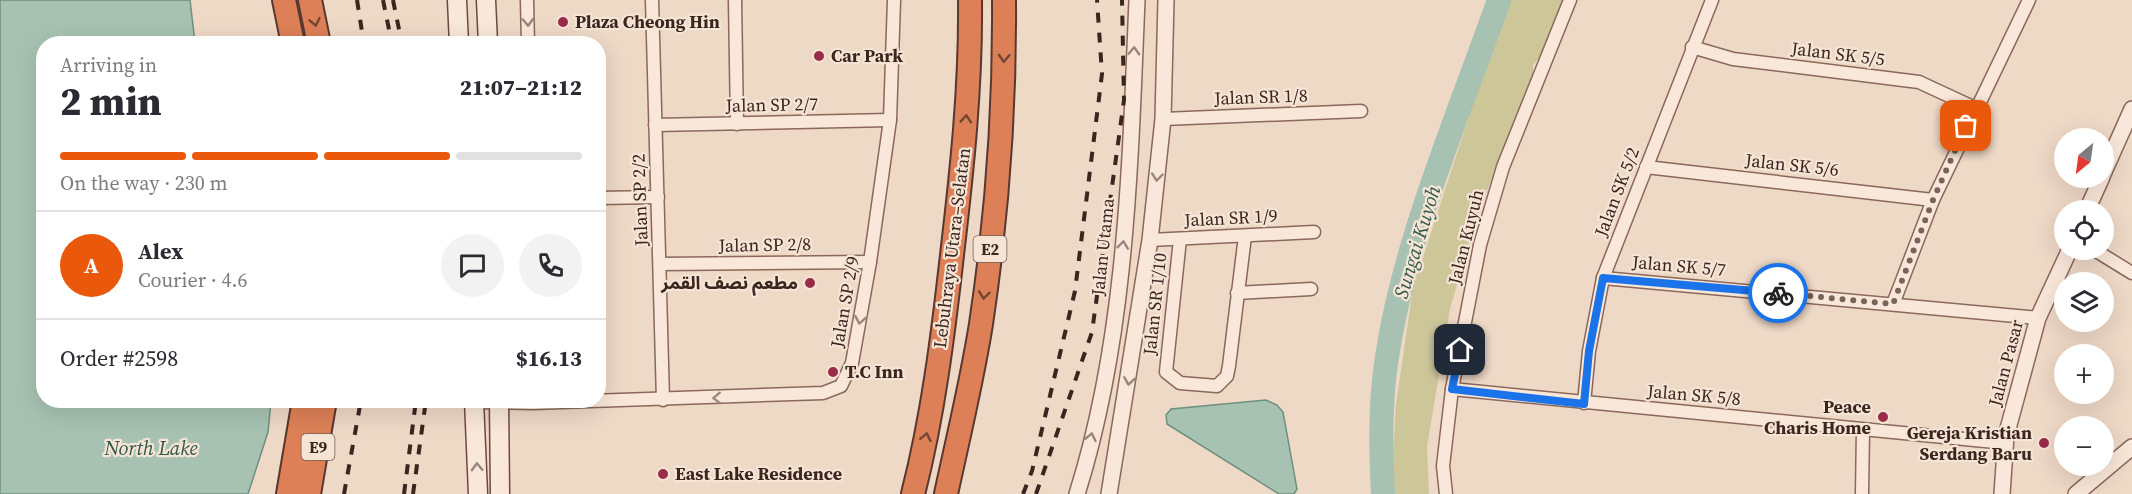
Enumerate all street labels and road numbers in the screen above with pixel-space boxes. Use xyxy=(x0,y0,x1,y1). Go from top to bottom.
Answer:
street label: Jalan SK 5/5 xyxy=(1789,35,1886,72)
street label: Jalan SR 1/8 xyxy=(1213,82,1308,111)
street label: Jalan SP 2/7 xyxy=(724,91,818,118)
street label: Jalan SK 5/2 xyxy=(1588,143,1645,241)
street label: Lebuhraya Utara–Selatan xyxy=(927,146,976,350)
street label: Jalan SK 5/6 xyxy=(1743,147,1840,182)
street label: Jalan SP 2/2 xyxy=(625,153,654,248)
street label: Jalan Kuyuh xyxy=(1441,187,1489,288)
street label: Jalan Utama xyxy=(1085,196,1120,298)
street label: Jalan SR 1/9 xyxy=(1183,203,1278,232)
street label: Jalan SP 2/8 xyxy=(717,231,811,258)
road number: E2 xyxy=(974,236,1006,262)
street label: Jalan SK 5/7 xyxy=(1630,249,1727,282)
street label: Jalan SR 1/10 xyxy=(1137,252,1172,357)
street label: Jalan SP 2/9 xyxy=(824,254,865,351)
street label: Jalan Pasar xyxy=(1982,316,2029,410)
street label: Jalan SK 5/8 xyxy=(1645,378,1742,411)
road number: E9 xyxy=(302,434,334,460)

